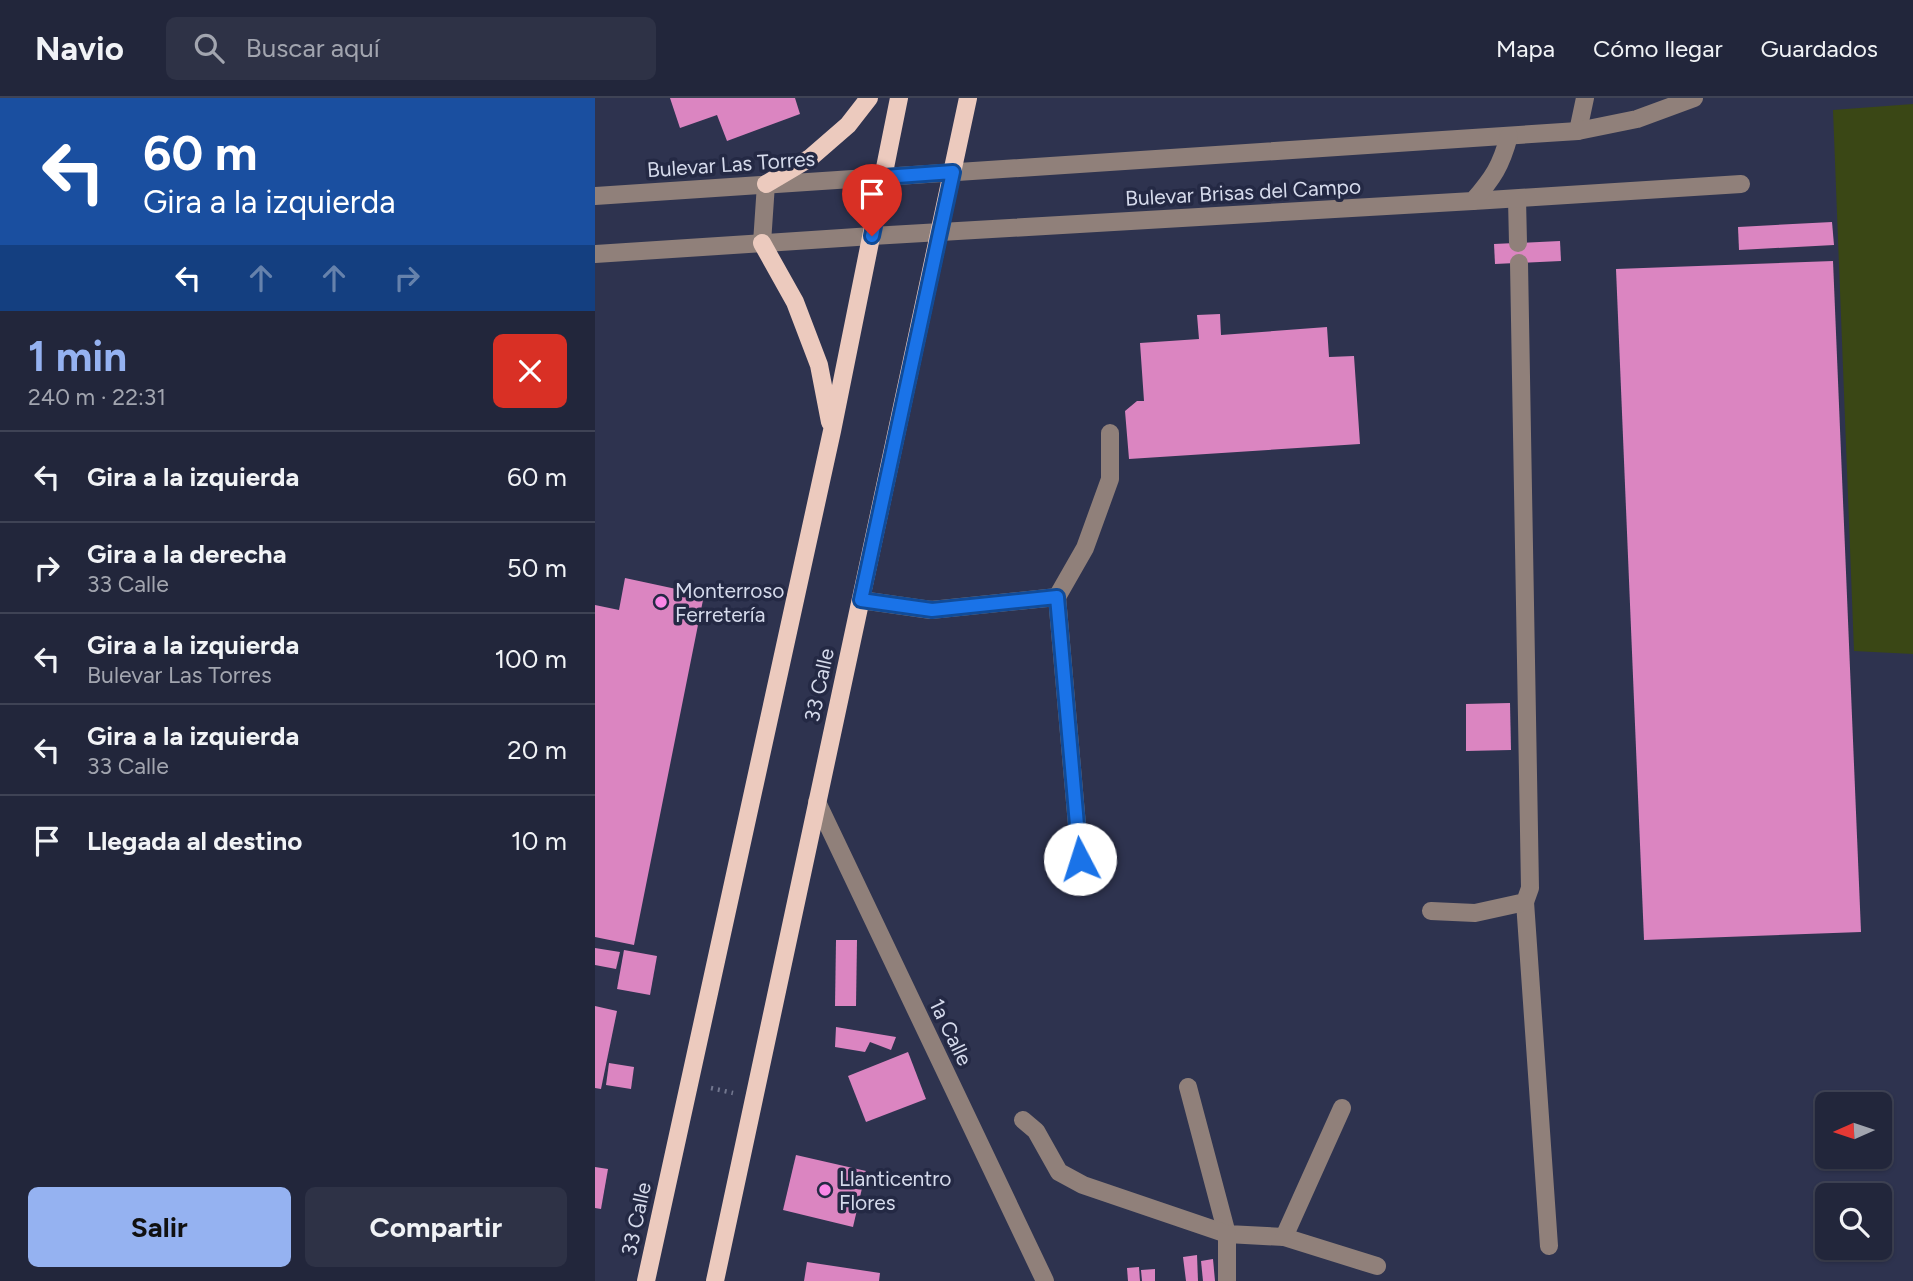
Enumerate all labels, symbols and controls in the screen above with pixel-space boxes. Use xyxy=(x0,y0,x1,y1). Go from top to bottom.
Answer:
search box xyxy=(166,17,656,80)
text: Navio xyxy=(35,29,124,68)
icon: search xyxy=(190,29,228,67)
text: Buscar aquí xyxy=(246,32,380,64)
text: Mapa xyxy=(1496,34,1555,63)
text: Cómo llegar xyxy=(1593,34,1723,63)
text: Guardados xyxy=(1761,34,1878,63)
text: 60 m xyxy=(143,123,258,182)
icon: left xyxy=(28,126,119,217)
street label: Bulevar Las Torres xyxy=(646,146,816,182)
pin xyxy=(842,164,902,236)
street label: Bulevar Brisas del Campo xyxy=(1124,173,1362,211)
icon: arrive xyxy=(853,175,891,213)
text: Gira a la izquierda xyxy=(143,183,396,221)
icon: left xyxy=(169,259,207,297)
icon: ahead xyxy=(242,259,280,297)
icon: ahead xyxy=(315,259,353,297)
icon: right xyxy=(388,259,426,297)
text: 1 min xyxy=(28,331,127,382)
button: close xyxy=(493,334,567,408)
text: 240 m · 22:31 xyxy=(28,383,166,411)
icon: left xyxy=(28,458,66,496)
text: Gira a la izquierda xyxy=(87,461,299,493)
text: 60 m xyxy=(507,461,567,493)
text: Gira a la derecha xyxy=(87,538,287,570)
icon: right xyxy=(28,549,66,587)
text: 50 m xyxy=(507,552,567,584)
text: 33 Calle xyxy=(87,570,169,598)
place label: Monterroso Ferretería xyxy=(675,578,784,627)
marker: Monterroso Ferretería xyxy=(653,594,669,610)
text: Gira a la izquierda xyxy=(87,629,299,661)
icon: left xyxy=(28,640,66,678)
text: 100 m xyxy=(494,643,567,675)
street label: 33 Calle xyxy=(799,646,839,724)
text: Bulevar Las Torres xyxy=(87,661,272,689)
text: Gira a la izquierda xyxy=(87,720,299,752)
icon: left xyxy=(28,731,66,769)
text: 20 m xyxy=(507,734,567,766)
text: 33 Calle xyxy=(87,752,169,780)
icon: arrive xyxy=(28,822,66,860)
position arrow xyxy=(1043,822,1117,896)
text: Llegada al destino xyxy=(87,825,302,857)
text: 10 m xyxy=(511,825,567,857)
street label: 1a Calle xyxy=(924,995,978,1069)
north arrow xyxy=(1815,1092,1892,1169)
map controls xyxy=(1815,1092,1892,1260)
place label: Llanticentro Flores xyxy=(839,1166,952,1215)
street label: 33 Calle xyxy=(616,1180,656,1258)
marker: Llanticentro Flores xyxy=(817,1182,833,1198)
button: search xyxy=(1815,1183,1892,1260)
button: Salir xyxy=(28,1187,291,1267)
button: Compartir xyxy=(305,1187,567,1267)

